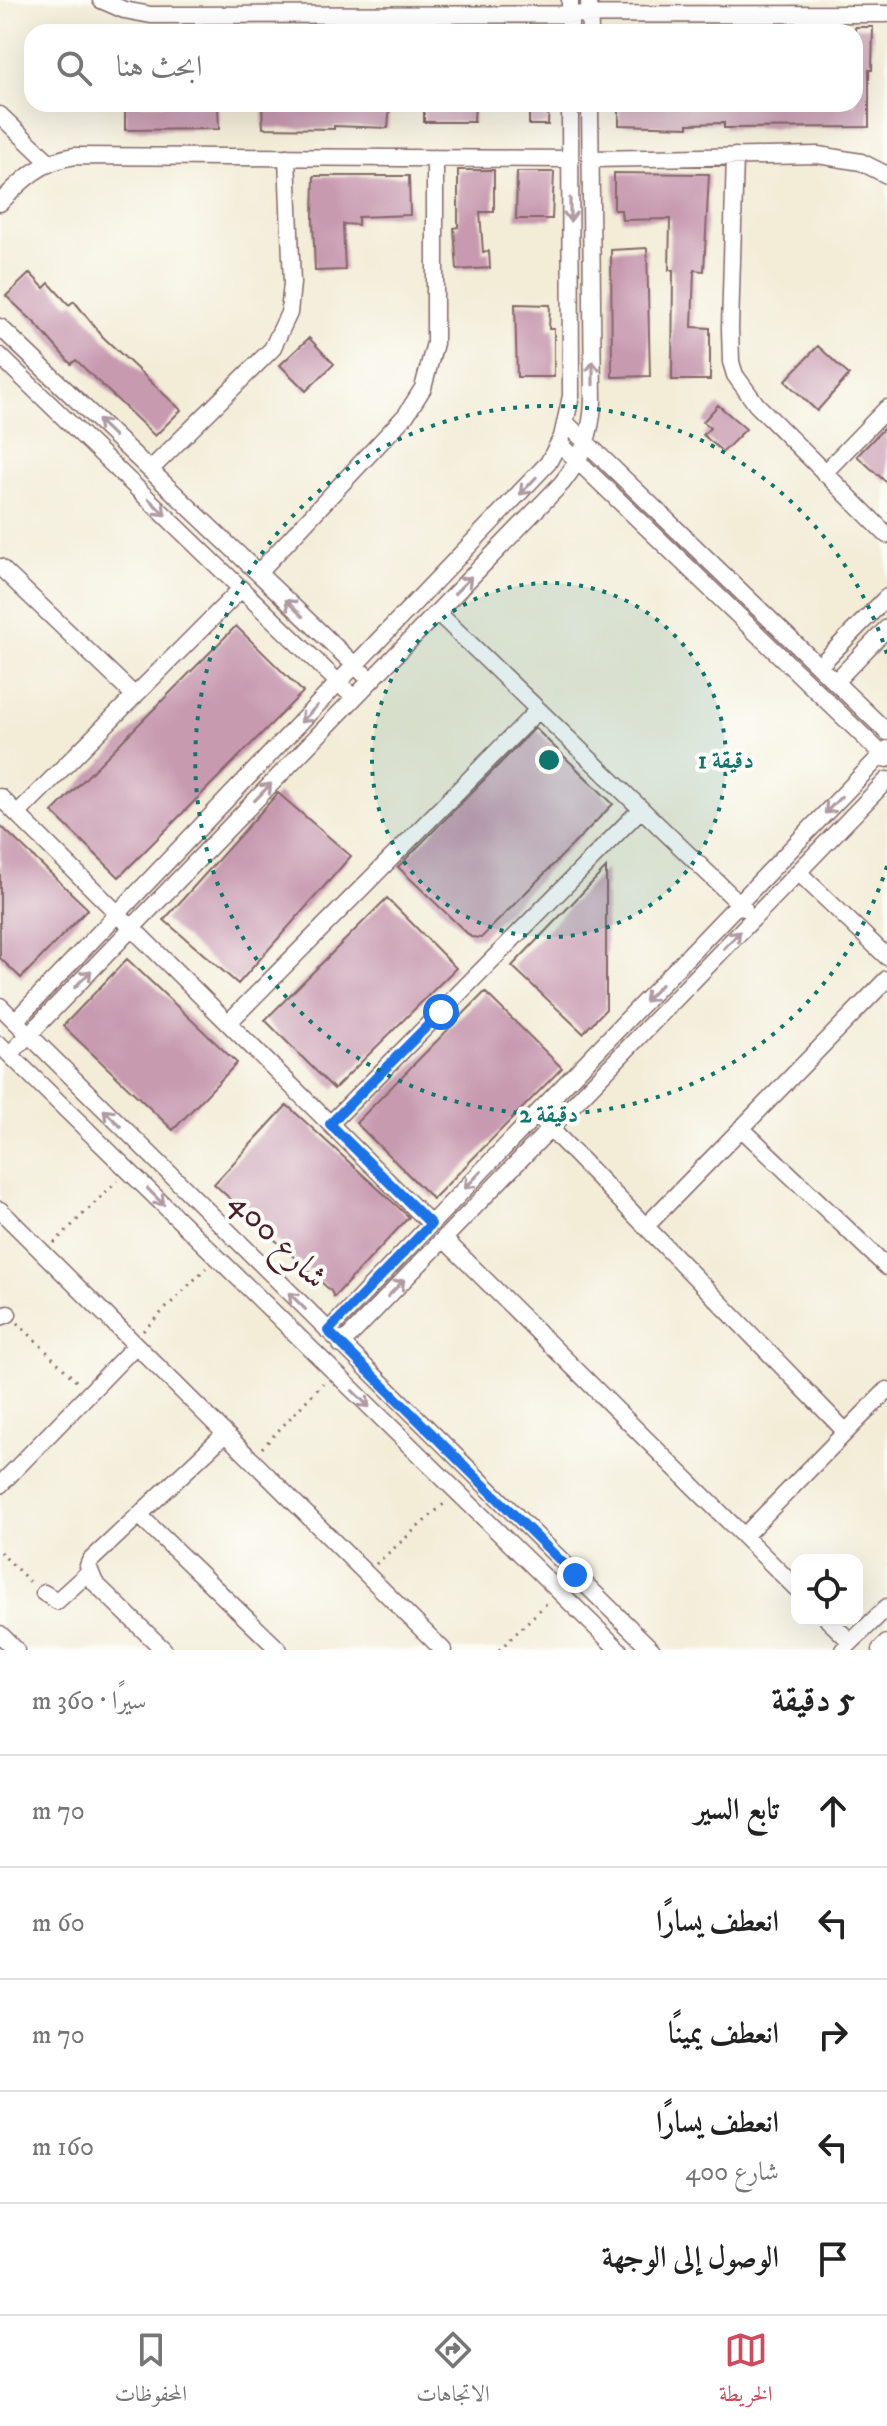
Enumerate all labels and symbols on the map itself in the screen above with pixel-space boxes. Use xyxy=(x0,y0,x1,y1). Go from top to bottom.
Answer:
one-way arrow xyxy=(562,196,578,223)
one-way arrow xyxy=(585,360,601,387)
one-way arrow xyxy=(97,419,116,438)
one-way arrow xyxy=(519,476,538,496)
one-way arrow xyxy=(147,498,167,517)
one-way arrow xyxy=(454,575,473,595)
one-way arrow xyxy=(284,598,304,617)
one-way arrow xyxy=(300,704,319,724)
centre of rings xyxy=(535,746,563,774)
text: 1 دقيقة xyxy=(698,746,754,776)
one-way arrow xyxy=(254,782,273,802)
one-way arrow xyxy=(824,795,843,814)
one-way arrow xyxy=(722,931,741,950)
one-way arrow xyxy=(73,969,92,989)
one-way arrow xyxy=(644,983,663,1002)
route start xyxy=(423,994,459,1030)
text: 2 دقيقة xyxy=(520,1100,578,1130)
one-way arrow xyxy=(102,1108,122,1127)
one-way arrow xyxy=(463,1170,482,1190)
street label: شارع 400 xyxy=(216,1182,336,1302)
one-way arrow xyxy=(146,1187,165,1206)
one-way arrow xyxy=(386,1278,405,1298)
one-way arrow xyxy=(287,1291,307,1310)
one-way arrow xyxy=(351,1389,370,1408)
route end xyxy=(557,1557,593,1593)

